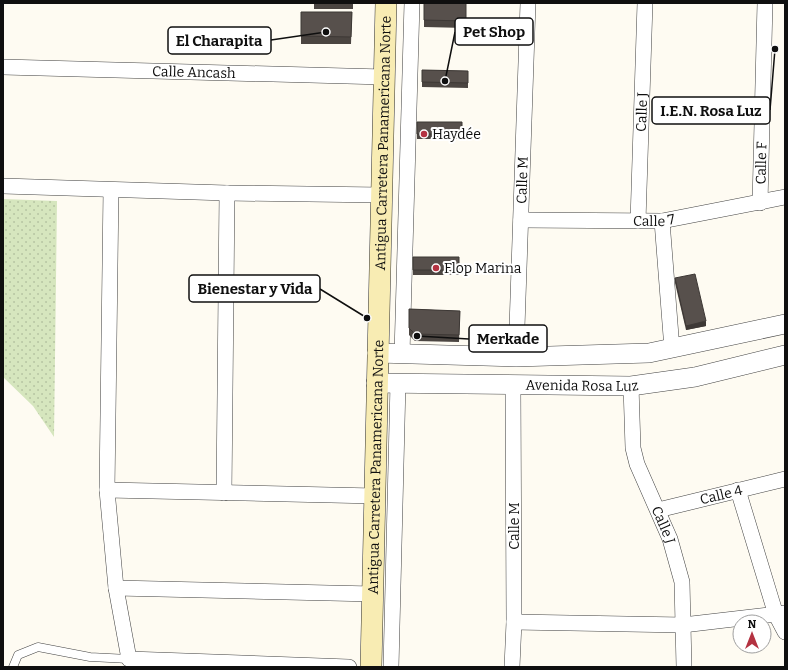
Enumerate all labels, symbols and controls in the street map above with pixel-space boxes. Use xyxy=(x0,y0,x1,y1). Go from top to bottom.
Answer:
street label: Antigua Carretera Panamericana Norte xyxy=(371,16,394,271)
callout: Pet Shop xyxy=(455,18,533,45)
text: Pet Shop xyxy=(463,23,525,41)
callout: El Charapita xyxy=(168,27,271,54)
text: El Charapita xyxy=(176,32,263,50)
street label: Calle Ancash xyxy=(152,62,236,82)
street label: Calle J xyxy=(632,92,651,132)
callout: I.E.N. Rosa Luz xyxy=(652,97,770,124)
text: I.E.N. Rosa Luz xyxy=(660,102,762,120)
place label: Haydée xyxy=(432,126,481,143)
marker: Haydée xyxy=(419,129,429,139)
street label: Calle F xyxy=(752,141,770,185)
street label: Calle M xyxy=(513,156,531,204)
street label: Calle 7 xyxy=(633,210,676,230)
place label: Flop Marina xyxy=(444,260,522,277)
marker: Flop Marina xyxy=(431,263,441,273)
callout: Bienestar y Vida xyxy=(189,275,320,302)
text: Bienestar y Vida xyxy=(197,280,313,298)
callout: Merkade xyxy=(469,325,547,352)
text: Merkade xyxy=(477,330,539,348)
street label: Antigua Carretera Panamericana Norte xyxy=(364,340,387,595)
street label: Avenida Rosa Luz xyxy=(526,376,640,395)
street label: Calle 4 xyxy=(698,481,744,508)
street label: Calle M xyxy=(506,502,523,550)
street label: Calle J xyxy=(648,503,679,546)
north arrow xyxy=(732,614,772,654)
text: N xyxy=(748,618,757,631)

